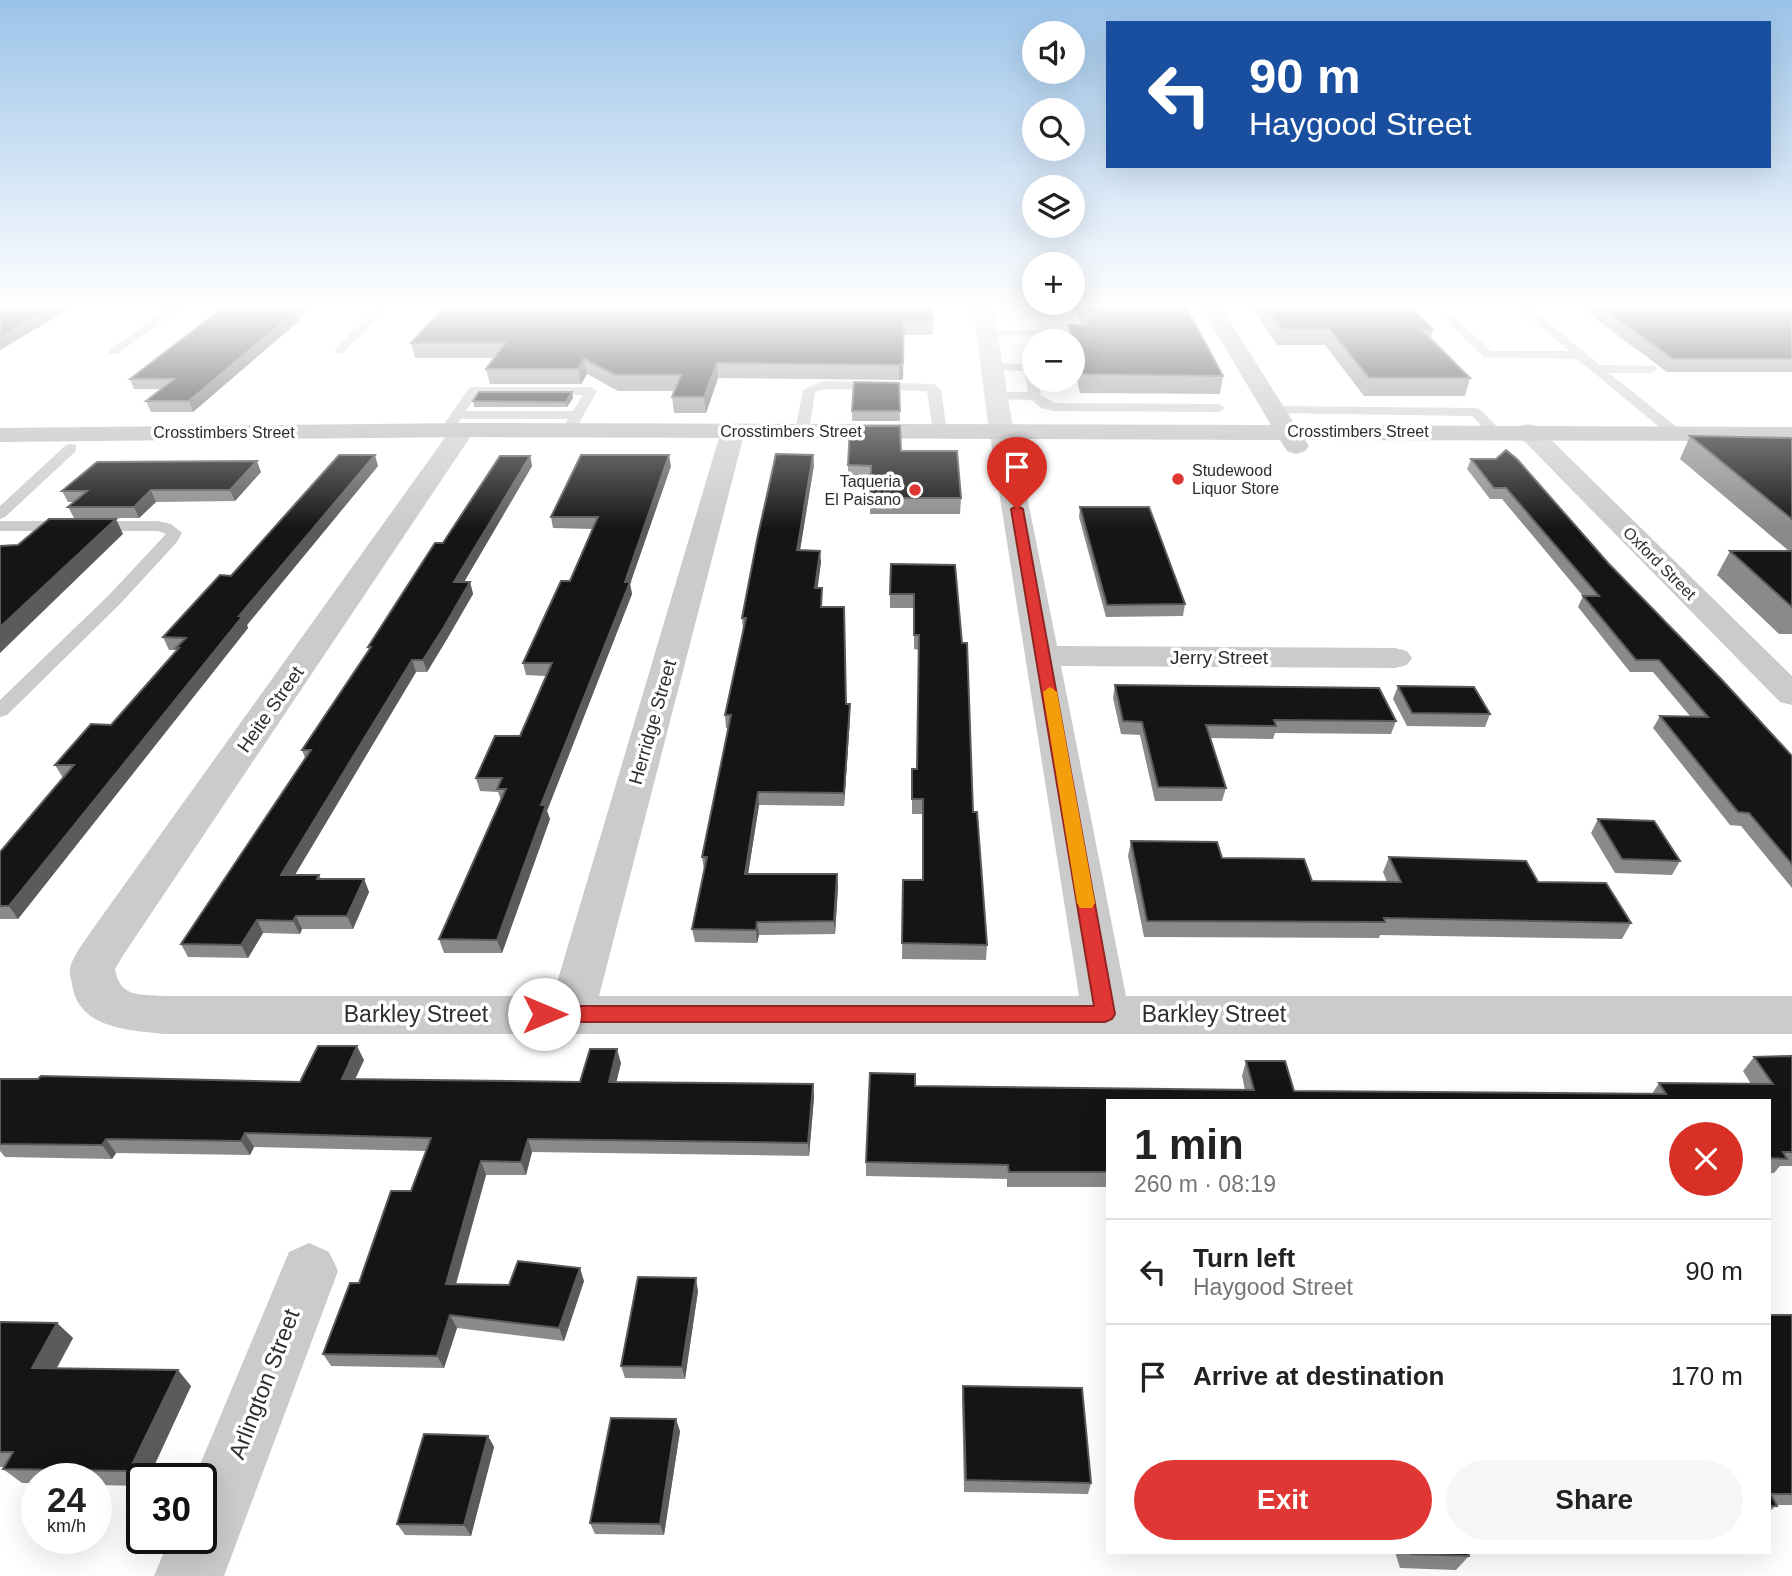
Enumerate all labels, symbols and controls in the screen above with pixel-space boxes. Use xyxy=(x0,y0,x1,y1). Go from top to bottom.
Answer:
map controls xyxy=(1022,21,1085,392)
button: sound xyxy=(1022,21,1085,84)
icon: left xyxy=(1134,49,1225,140)
text: 90 m xyxy=(1249,49,1361,103)
button: search xyxy=(1022,98,1085,161)
text: Haygood Street xyxy=(1249,106,1471,142)
button: layers xyxy=(1022,175,1085,238)
button: + xyxy=(1022,252,1085,315)
button: − xyxy=(1022,329,1085,392)
street label: Crosstimbers Street xyxy=(720,423,862,440)
street label: Crosstimbers Street xyxy=(1287,423,1429,440)
street label: Crosstimbers Street xyxy=(153,424,295,441)
pin xyxy=(987,437,1047,509)
icon: arrive xyxy=(998,448,1036,486)
place label: Studewood Liquor Store xyxy=(1192,462,1279,497)
marker: Studewood Liquor Store xyxy=(1170,471,1186,487)
place label: Taqueria El Paisano xyxy=(825,473,901,508)
marker: Taqueria El Paisano xyxy=(907,482,923,498)
street label: Oxford Street xyxy=(1620,524,1700,603)
street label: Jerry Street xyxy=(1170,647,1269,668)
street label: Herridge Street xyxy=(625,657,681,787)
street label: Heite Street xyxy=(233,662,308,756)
position arrow xyxy=(507,977,581,1051)
street label: Barkley Street xyxy=(344,1001,489,1027)
street label: Barkley Street xyxy=(1142,1001,1287,1027)
text: 1 min xyxy=(1134,1121,1244,1168)
button: close xyxy=(1669,1122,1743,1196)
text: 260 m · 08:19 xyxy=(1134,1171,1276,1197)
text: Turn left xyxy=(1193,1243,1295,1273)
icon: left xyxy=(1134,1253,1172,1291)
text: 90 m xyxy=(1685,1256,1743,1286)
text: Haygood Street xyxy=(1193,1274,1353,1300)
street label: Arlington Street xyxy=(223,1305,305,1463)
icon: arrive xyxy=(1134,1358,1172,1396)
text: Arrive at destination xyxy=(1193,1361,1444,1391)
text: 170 m xyxy=(1671,1361,1743,1391)
button: Exit xyxy=(1134,1460,1432,1540)
button: Share xyxy=(1446,1460,1743,1540)
speed limit sign: 30 xyxy=(126,1463,217,1554)
text: 24 xyxy=(47,1480,86,1519)
text: km/h xyxy=(47,1516,86,1536)

